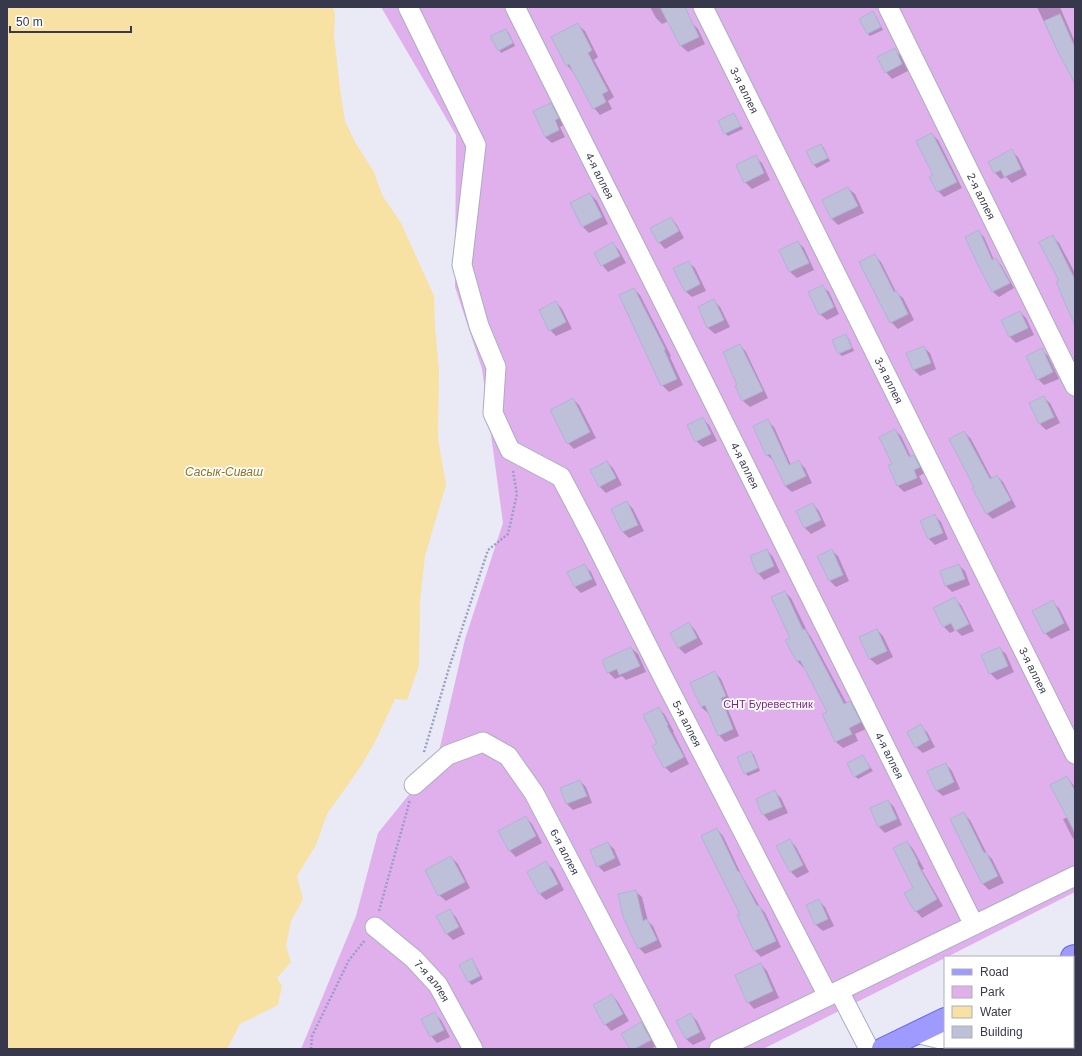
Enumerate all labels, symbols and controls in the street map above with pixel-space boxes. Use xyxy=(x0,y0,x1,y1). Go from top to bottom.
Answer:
scale bar xyxy=(10,8,131,34)
text: 50 m xyxy=(16,15,43,29)
street label: 3-я аллея xyxy=(728,65,761,115)
street label: 4-я аллея xyxy=(583,151,616,201)
street label: 2-я аллея xyxy=(965,171,998,221)
street label: 3-я аллея xyxy=(872,355,905,405)
street label: 4-я аллея xyxy=(729,441,762,491)
water label: Сасык-Сиваш xyxy=(185,465,263,479)
street label: 3-я аллея xyxy=(1017,645,1050,695)
park label: СНТ Буревестник xyxy=(723,698,813,710)
street label: 5-я аллея xyxy=(670,699,704,749)
street label: 4-я аллея xyxy=(873,731,906,781)
street label: 6-я аллея xyxy=(548,827,582,877)
legend xyxy=(944,956,1074,1048)
street label: 7-я аллея xyxy=(412,958,452,1004)
text: Road xyxy=(980,965,1009,979)
text: Park xyxy=(980,985,1006,999)
text: Water xyxy=(980,1005,1012,1019)
text: Building xyxy=(980,1025,1023,1039)

